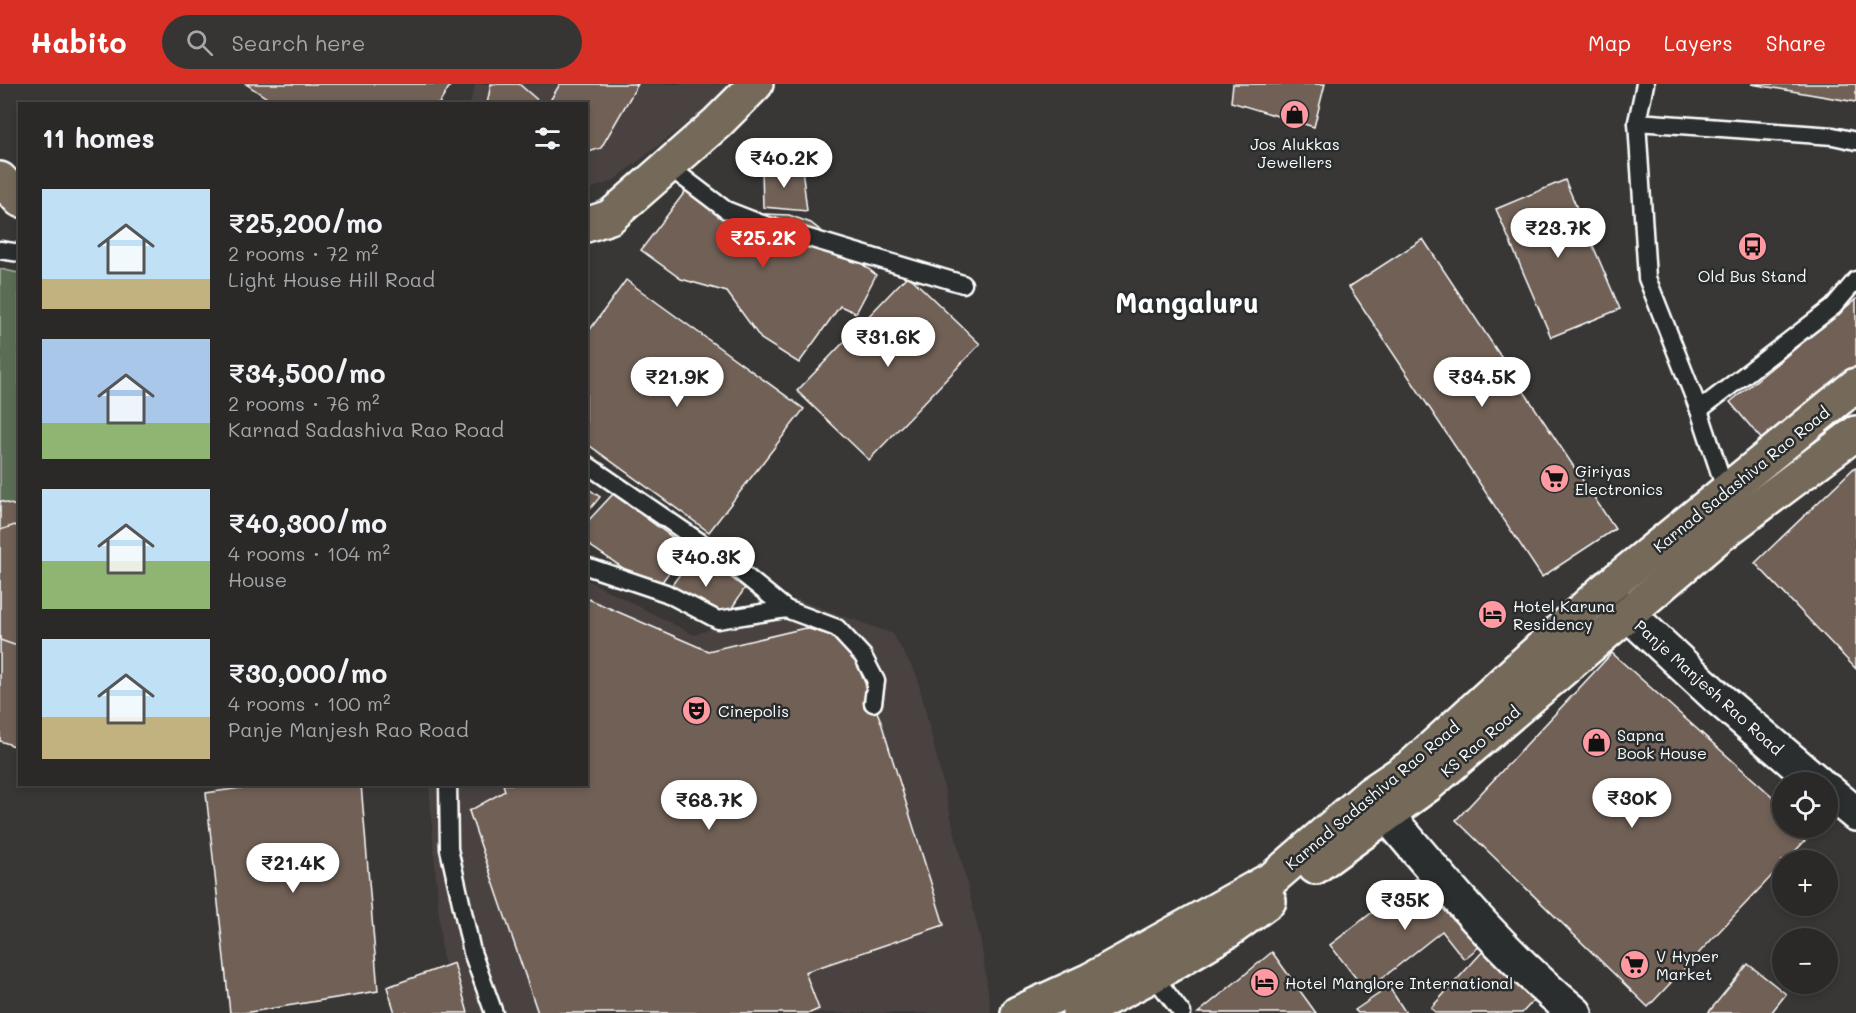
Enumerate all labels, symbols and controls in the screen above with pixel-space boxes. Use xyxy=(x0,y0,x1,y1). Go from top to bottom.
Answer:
search box xyxy=(162,15,582,69)
text: Habito xyxy=(30,24,126,60)
icon: search xyxy=(183,26,216,59)
text: Search here xyxy=(231,28,365,57)
text: Map xyxy=(1588,29,1631,56)
text: Layers xyxy=(1664,29,1733,56)
text: Share xyxy=(1766,29,1826,56)
shop icon: Jos Alukkas Jewellers xyxy=(1279,99,1311,131)
text: 11 homes xyxy=(42,121,155,155)
icon: filters xyxy=(531,122,564,155)
place label: Jos Alukkas Jewellers xyxy=(1250,133,1340,172)
pin: ₹40.2K xyxy=(735,138,833,189)
text: ₹40.2K xyxy=(749,144,819,170)
text: ₹25,200/mo xyxy=(228,206,383,240)
pin: ₹23.7K xyxy=(1509,208,1607,259)
icon: home xyxy=(90,213,162,285)
text: ₹23.7K xyxy=(1525,214,1591,240)
pin: ₹25.2K xyxy=(714,218,812,269)
text: ₹25.2K xyxy=(730,224,796,250)
bus stop icon: Old Bus Stand xyxy=(1736,231,1768,263)
text: 2 rooms · 72 m² xyxy=(228,240,379,266)
place label: Old Bus Stand xyxy=(1698,265,1806,286)
text: Light House Hill Road xyxy=(228,266,435,292)
district label: Mangaluru xyxy=(1115,284,1259,320)
pin: ₹31.6K xyxy=(839,317,937,368)
text: ₹31.6K xyxy=(855,323,921,349)
text: ₹34,500/mo xyxy=(228,356,386,390)
pin: ₹21.9K xyxy=(628,357,726,408)
pin: ₹34.5K xyxy=(1433,357,1531,408)
icon: home xyxy=(90,363,162,435)
text: ₹21.9K xyxy=(645,363,709,389)
text: ₹34.5K xyxy=(1448,363,1516,389)
text: 2 rooms · 76 m² xyxy=(228,390,380,416)
street label: Karnad Sadashiva Rao Road xyxy=(1649,401,1833,557)
text: Karnad Sadashiva Rao Road xyxy=(228,416,504,442)
place label: Giriyas Electronics xyxy=(1575,460,1663,499)
supermarket icon: Giriyas Electronics xyxy=(1538,463,1570,495)
text: ₹40,300/mo xyxy=(228,506,387,540)
icon: home xyxy=(90,513,162,585)
pin: ₹40.3K xyxy=(657,537,755,588)
text: 4 rooms · 104 m² xyxy=(228,540,390,566)
text: ₹40.3K xyxy=(671,543,741,569)
text: House xyxy=(228,566,287,592)
place label: Hotel Karuna Residency xyxy=(1513,595,1615,634)
hotel icon: Hotel Karuna Residency xyxy=(1476,598,1508,630)
street label: Panje Manjesh Rao Road xyxy=(1630,615,1788,759)
text: ₹30,000/mo xyxy=(228,656,387,690)
icon: home xyxy=(90,663,162,735)
text: 4 rooms · 100 m² xyxy=(228,690,391,716)
theatre icon: Cinepolis xyxy=(681,694,713,726)
place label: Cinepolis xyxy=(718,700,789,721)
street label: KS Rao Road xyxy=(1436,701,1524,781)
text: Panje Manjesh Rao Road xyxy=(228,716,469,742)
street label: Karnad Sadashiva Rao Road xyxy=(1281,716,1463,874)
place label: Sapna Book House xyxy=(1617,724,1707,763)
shop icon: Sapna Book House xyxy=(1580,727,1612,759)
map controls xyxy=(1772,772,1838,994)
button: locate xyxy=(1772,772,1838,838)
pin: ₹30K xyxy=(1596,778,1668,829)
pin: ₹68.7K xyxy=(660,780,758,831)
text: ₹30K xyxy=(1606,784,1658,810)
text: ₹68.7K xyxy=(675,786,743,812)
pin: ₹21.4K xyxy=(244,843,342,894)
text: ₹21.4K xyxy=(260,849,326,875)
button: + xyxy=(1772,850,1838,916)
pin: ₹35K xyxy=(1369,880,1441,931)
text: ₹35K xyxy=(1380,886,1430,912)
button: − xyxy=(1772,928,1838,994)
place label: V Hyper Market xyxy=(1656,945,1719,984)
supermarket icon: V Hyper Market xyxy=(1619,948,1651,980)
hotel icon: Hotel Manglore International xyxy=(1248,966,1280,998)
place label: Hotel Manglore International xyxy=(1285,972,1513,993)

